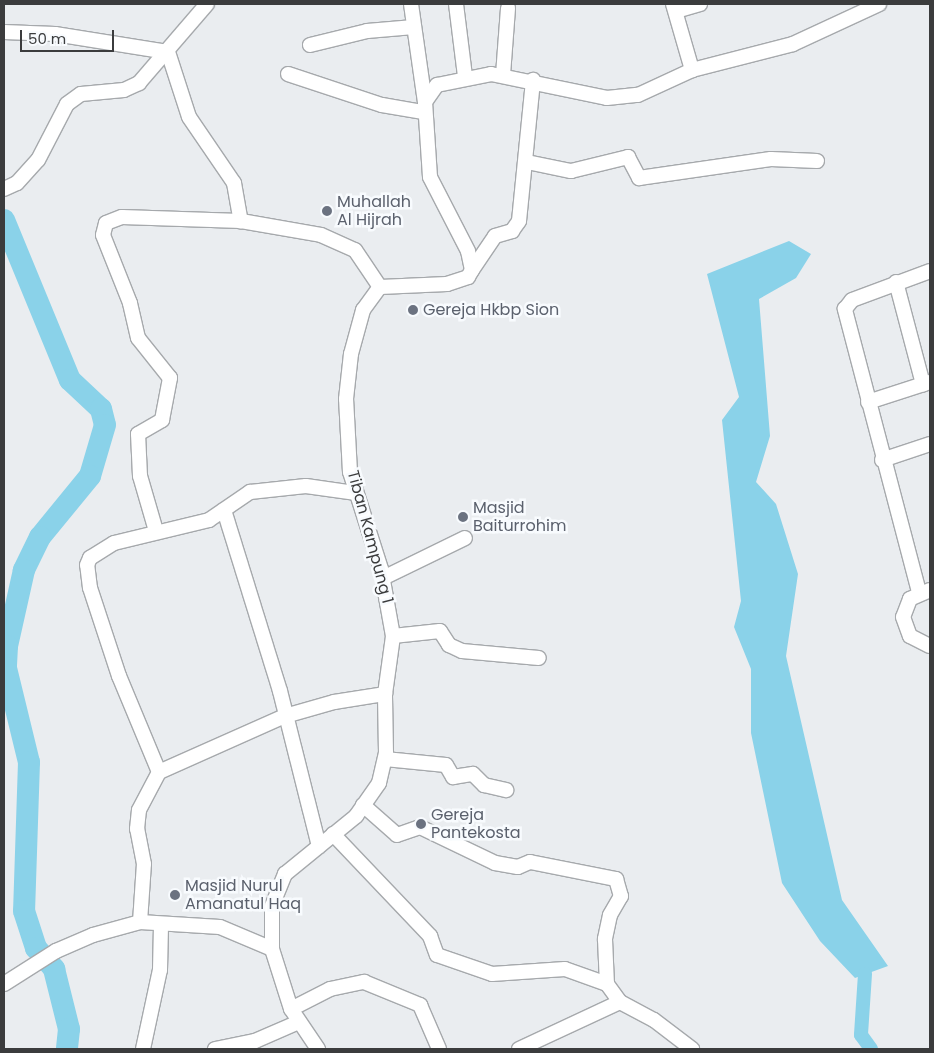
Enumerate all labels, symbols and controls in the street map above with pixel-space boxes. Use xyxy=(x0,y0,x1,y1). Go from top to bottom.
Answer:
scale bar xyxy=(22,20,116,52)
text: 50 m xyxy=(28,28,66,49)
place label: Muhallah Al Hijrah xyxy=(337,192,411,230)
marker: Muhallah Al Hijrah xyxy=(321,205,333,217)
place label: Gereja Hkbp Sion xyxy=(423,300,559,320)
marker: Gereja Hkbp Sion xyxy=(407,304,419,316)
street label: Tiban Kampung 1 xyxy=(343,468,397,606)
place label: Masjid Baiturrohim xyxy=(473,498,566,536)
marker: Masjid Baiturrohim xyxy=(457,511,469,523)
place label: Gereja Pantekosta xyxy=(431,805,521,843)
marker: Gereja Pantekosta xyxy=(415,818,427,830)
place label: Masjid Nurul Amanatul Haq xyxy=(185,876,301,914)
marker: Masjid Nurul Amanatul Haq xyxy=(169,889,181,901)

